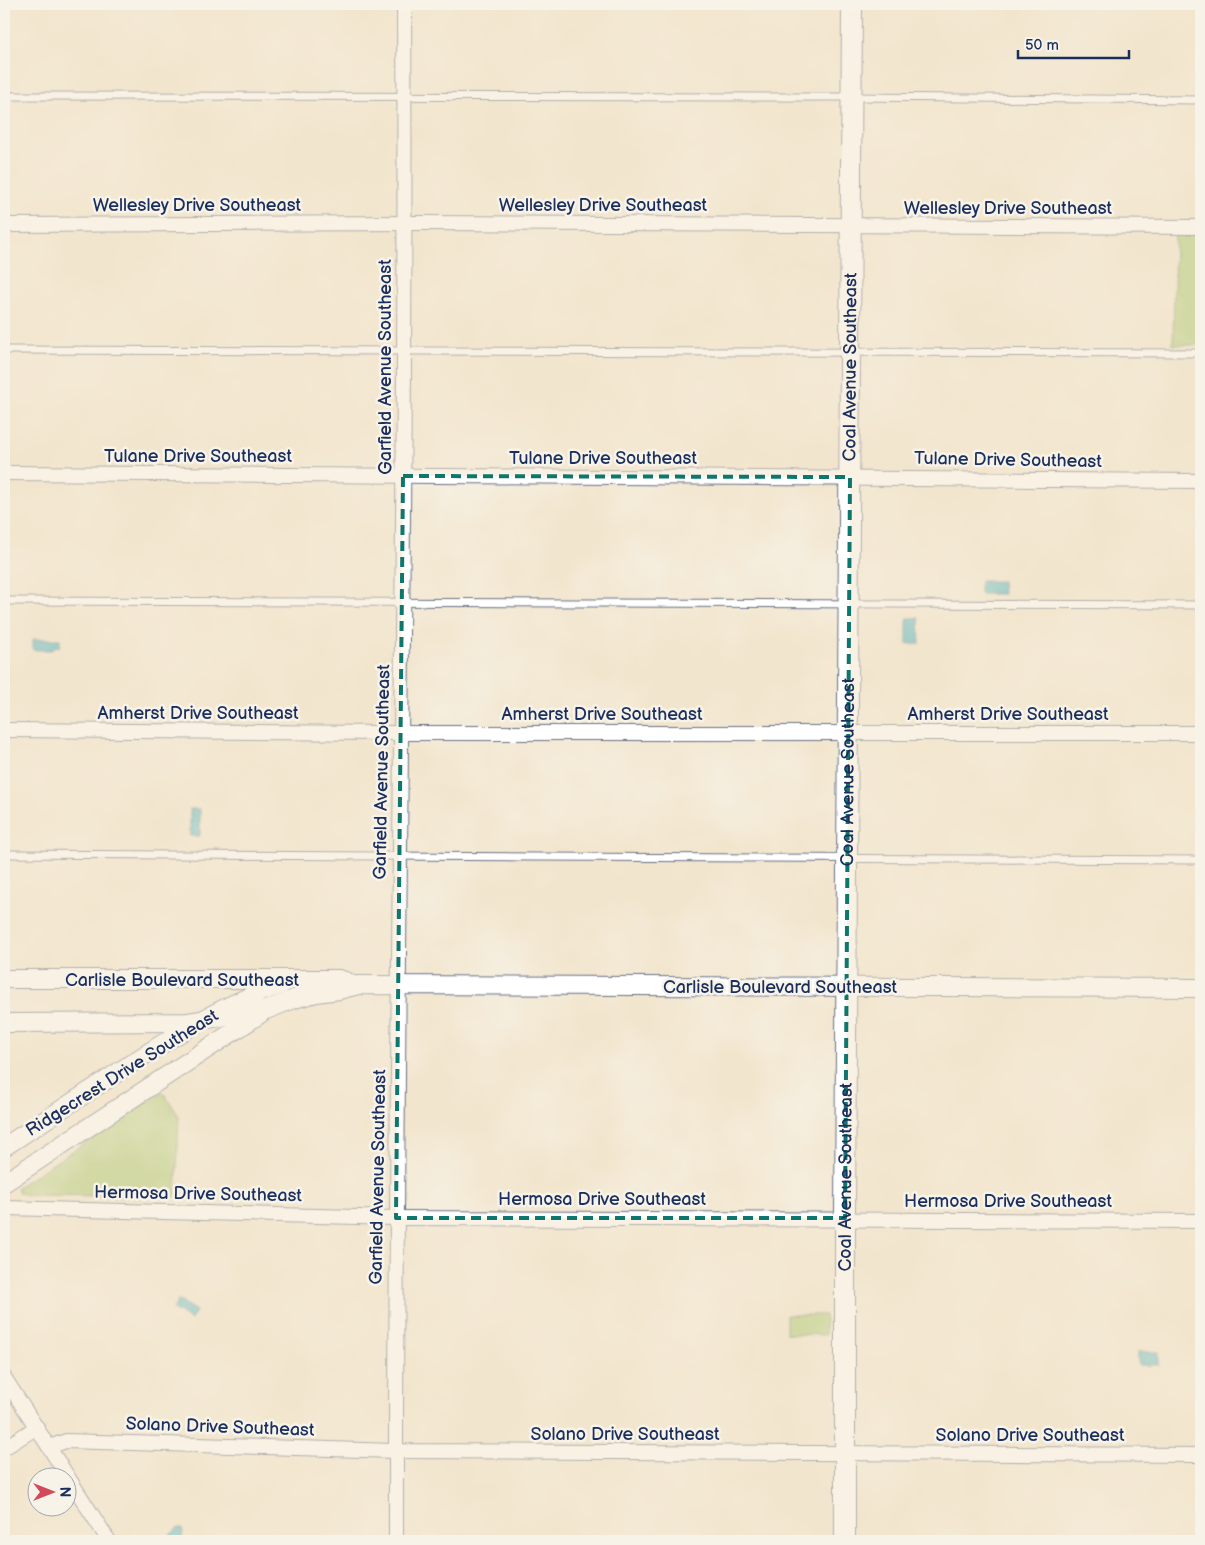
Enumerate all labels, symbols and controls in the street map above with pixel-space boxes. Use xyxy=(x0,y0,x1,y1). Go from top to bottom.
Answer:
scale bar xyxy=(1018,28,1129,60)
text: 50 m xyxy=(1025,36,1059,55)
street label: Wellesley Drive Southeast xyxy=(93,195,302,216)
street label: Wellesley Drive Southeast xyxy=(499,195,708,216)
street label: Wellesley Drive Southeast xyxy=(904,198,1113,219)
street label: Garfield Avenue Southeast xyxy=(375,259,396,475)
street label: Coal Avenue Southeast xyxy=(839,272,861,462)
street label: Tulane Drive Southeast xyxy=(104,446,292,467)
street label: Tulane Drive Southeast xyxy=(509,448,697,469)
street label: Tulane Drive Southeast xyxy=(914,448,1103,472)
street label: Garfield Avenue Southeast xyxy=(370,664,394,880)
street label: Coal Avenue Southeast xyxy=(837,677,859,867)
street label: Amherst Drive Southeast xyxy=(98,703,299,724)
street label: Amherst Drive Southeast xyxy=(502,704,703,725)
street label: Amherst Drive Southeast xyxy=(908,704,1109,725)
street label: Carlisle Boulevard Southeast xyxy=(65,970,300,991)
street label: Carlisle Boulevard Southeast xyxy=(663,977,898,998)
street label: Ridgecrest Drive Southeast xyxy=(22,1005,222,1141)
street label: Garfield Avenue Southeast xyxy=(366,1069,390,1285)
street label: Coal Avenue Southeast xyxy=(834,1082,856,1271)
street label: Hermosa Drive Southeast xyxy=(94,1182,303,1206)
street label: Hermosa Drive Southeast xyxy=(498,1189,706,1210)
street label: Hermosa Drive Southeast xyxy=(904,1191,1112,1212)
street label: Solano Drive Southeast xyxy=(125,1413,315,1441)
street label: Solano Drive Southeast xyxy=(531,1424,720,1445)
street label: Solano Drive Southeast xyxy=(936,1425,1125,1446)
north arrow xyxy=(28,1468,78,1518)
text: N xyxy=(56,1487,73,1497)

